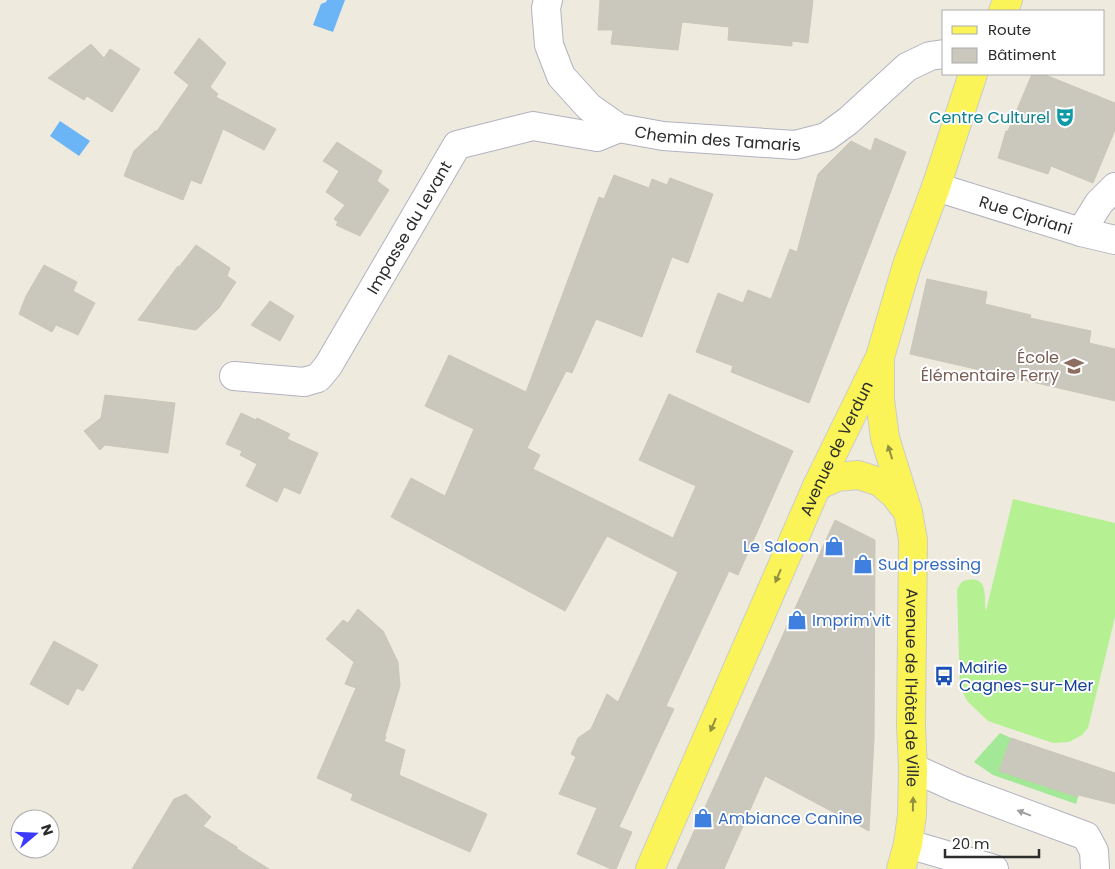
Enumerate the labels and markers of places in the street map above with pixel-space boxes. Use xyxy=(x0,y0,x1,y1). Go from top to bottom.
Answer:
place label: Centre Culturel xyxy=(929,106,1050,129)
theatre icon: Centre Culturel xyxy=(1054,106,1076,128)
place label: École Élémentaire Ferry xyxy=(921,346,1059,387)
school or university icon: École Élémentaire Ferry xyxy=(1063,355,1085,377)
place label: Le Saloon xyxy=(743,535,819,558)
shop icon: Le Saloon xyxy=(823,535,845,557)
shop icon: Sud pressing xyxy=(852,553,874,575)
place label: Sud pressing xyxy=(878,553,981,576)
shop icon: Imprim'vit xyxy=(786,609,808,631)
place label: Imprim'vit xyxy=(812,609,891,632)
place label: Mairie Cagnes-sur-Mer xyxy=(959,656,1093,697)
bus stop icon: Mairie Cagnes-sur-Mer xyxy=(933,665,955,687)
shop icon: Ambiance Canine xyxy=(692,807,714,829)
place label: Ambiance Canine xyxy=(718,807,863,830)

